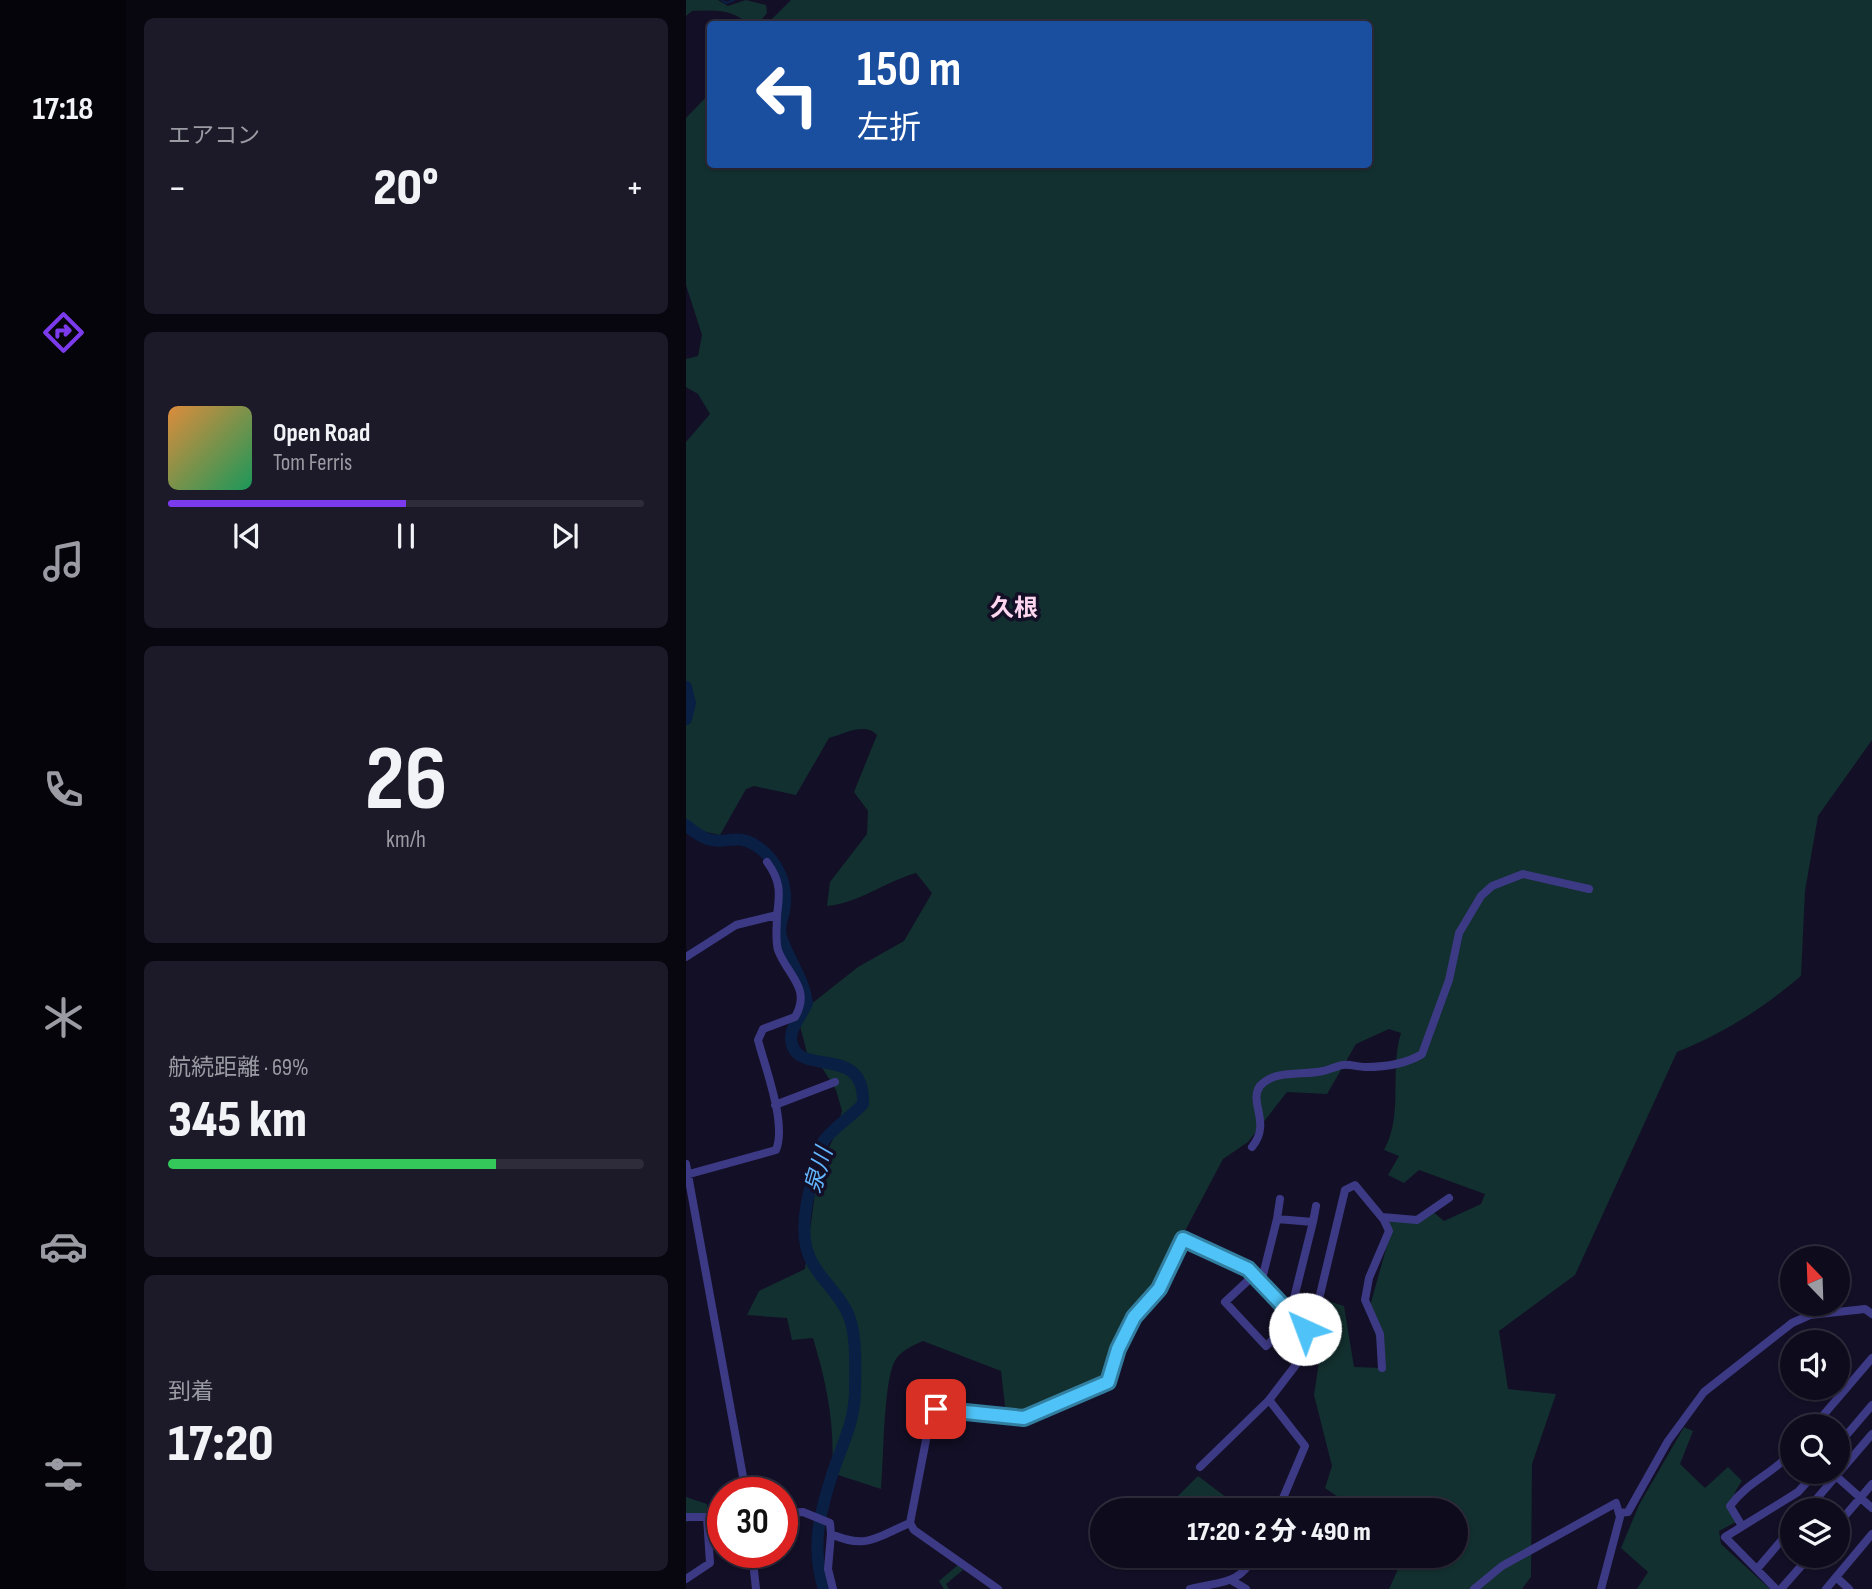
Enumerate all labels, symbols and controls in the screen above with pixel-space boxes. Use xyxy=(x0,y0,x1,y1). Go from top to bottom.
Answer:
text: 150 m xyxy=(857,41,961,100)
icon: left xyxy=(742,49,833,140)
text: 17:18 xyxy=(33,90,93,129)
text: 左折 xyxy=(857,109,921,148)
text: エアコン xyxy=(168,122,260,150)
text: 20° xyxy=(373,157,439,220)
text: − xyxy=(168,166,187,211)
text: + xyxy=(625,166,644,211)
icon: directions xyxy=(39,308,88,357)
text: Open Road xyxy=(273,418,370,449)
text: Tom Ferris xyxy=(273,449,352,477)
icon: previous xyxy=(228,517,266,555)
icon: pause xyxy=(387,517,425,555)
icon: next xyxy=(546,517,584,555)
icon: music xyxy=(39,537,88,586)
district label: 久根 xyxy=(990,594,1038,623)
text: 26 xyxy=(365,726,447,835)
icon: phone xyxy=(39,765,88,814)
text: km/h xyxy=(386,826,426,854)
icon: climate xyxy=(39,993,88,1042)
text: 航続距離 · 69% xyxy=(168,1054,309,1082)
text: 345 km xyxy=(168,1089,307,1152)
water label: 泉川 xyxy=(799,1141,840,1196)
icon: car xyxy=(39,1222,88,1271)
north arrow xyxy=(1780,1246,1850,1316)
map controls xyxy=(1780,1246,1850,1568)
position arrow xyxy=(1268,1292,1342,1366)
button: sound xyxy=(1780,1330,1850,1400)
text: 到着 xyxy=(168,1378,214,1406)
pin xyxy=(906,1379,966,1439)
icon: arrive xyxy=(917,1390,955,1428)
text: 17:20 xyxy=(168,1413,273,1476)
button: search xyxy=(1780,1414,1850,1484)
icon: filters xyxy=(39,1450,88,1499)
speed limit sign: 30 xyxy=(707,1477,798,1568)
button: layers xyxy=(1780,1498,1850,1568)
text: 17:20 · 2 分 · 490 m xyxy=(1187,1517,1371,1548)

